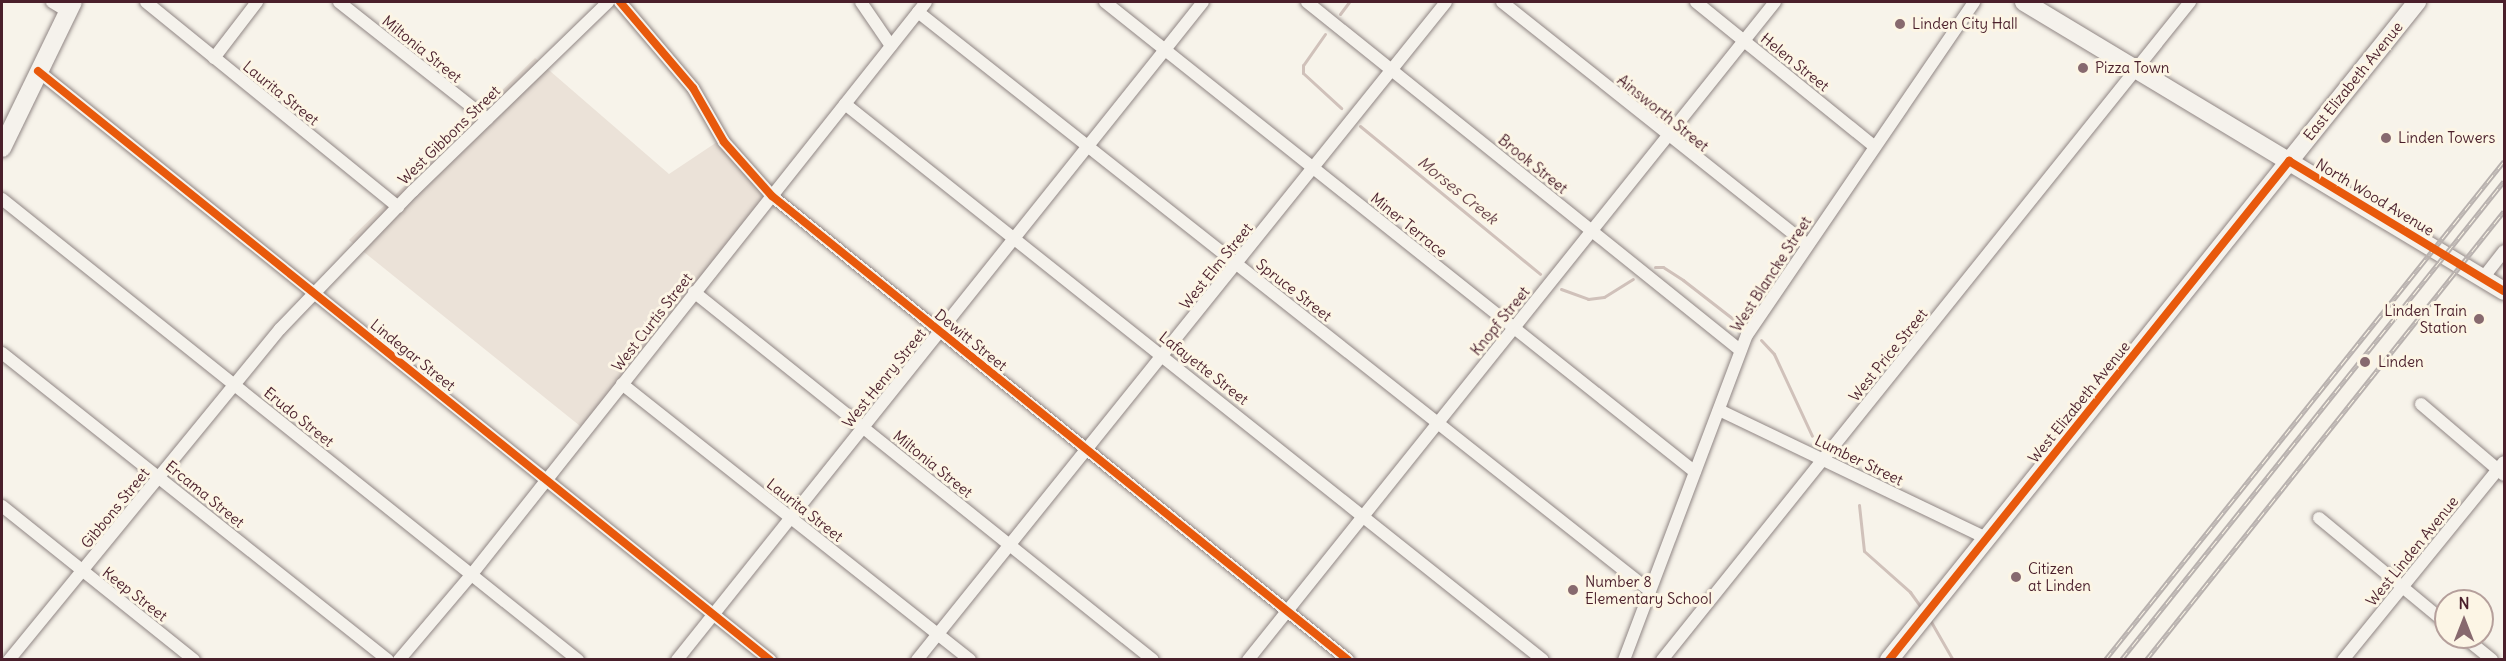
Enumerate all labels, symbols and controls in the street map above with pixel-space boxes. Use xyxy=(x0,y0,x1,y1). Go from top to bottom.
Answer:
street label: Miltonia Street xyxy=(379,12,465,86)
place label: Linden City Hall xyxy=(1912,15,2018,33)
marker: Linden City Hall xyxy=(1893,17,1907,31)
street label: East Elizabeth Avenue xyxy=(2300,18,2406,144)
street label: Helen Street xyxy=(1757,29,1833,95)
street label: Laurita Street xyxy=(240,57,322,129)
place label: Pizza Town xyxy=(2095,59,2170,77)
marker: Pizza Town xyxy=(2076,61,2090,75)
street label: Ainsworth Street xyxy=(1614,71,1712,155)
street label: West Gibbons Street xyxy=(394,82,504,188)
place label: Linden Towers xyxy=(2398,129,2495,147)
street label: Brook Street xyxy=(1495,131,1571,197)
marker: Linden Towers xyxy=(2379,131,2393,145)
water label: Morses Creek xyxy=(1414,152,1502,228)
street label: North Wood Avenue xyxy=(2313,155,2437,239)
street label: Miner Terrace xyxy=(1367,189,1451,261)
street label: West Blancke Street xyxy=(1727,213,1815,335)
street label: West Elm Street xyxy=(1176,219,1256,313)
street label: Spruce Street xyxy=(1253,255,1335,325)
street label: West Curtis Street xyxy=(608,269,696,375)
street label: Knopf Street xyxy=(1467,283,1533,359)
place label: Linden Train Station xyxy=(2384,301,2467,336)
street label: Dewitt Street xyxy=(931,305,1011,375)
street label: West Price Street xyxy=(1845,305,1931,405)
marker: Linden Train Station xyxy=(2472,312,2486,326)
street label: Lindegar Street xyxy=(367,315,459,395)
street label: West Henry Street xyxy=(839,325,929,431)
street label: Lafayette Street xyxy=(1156,328,1252,408)
street label: West Elizabeth Avenue xyxy=(2024,337,2134,467)
marker: Linden xyxy=(2356,353,2374,371)
place label: Linden xyxy=(2378,353,2424,371)
street label: Erudo Street xyxy=(261,383,337,451)
street label: Miltonia Street xyxy=(890,427,976,501)
street label: Lumber Street xyxy=(1812,431,1906,489)
street label: Ercama Street xyxy=(162,457,248,531)
street label: Gibbons Street xyxy=(77,464,153,552)
street label: Laurita Street xyxy=(763,475,847,545)
street label: West Linden Avenue xyxy=(2362,492,2462,610)
place label: Citizen at Linden xyxy=(2028,559,2091,594)
street label: Keep Street xyxy=(99,563,171,625)
marker: Citizen at Linden xyxy=(2009,570,2023,584)
place label: Number 8 Elementary School xyxy=(1585,572,1712,607)
marker: Number 8 Elementary School xyxy=(1566,583,1580,597)
north arrow xyxy=(2434,589,2494,649)
text: N xyxy=(2458,593,2470,613)

